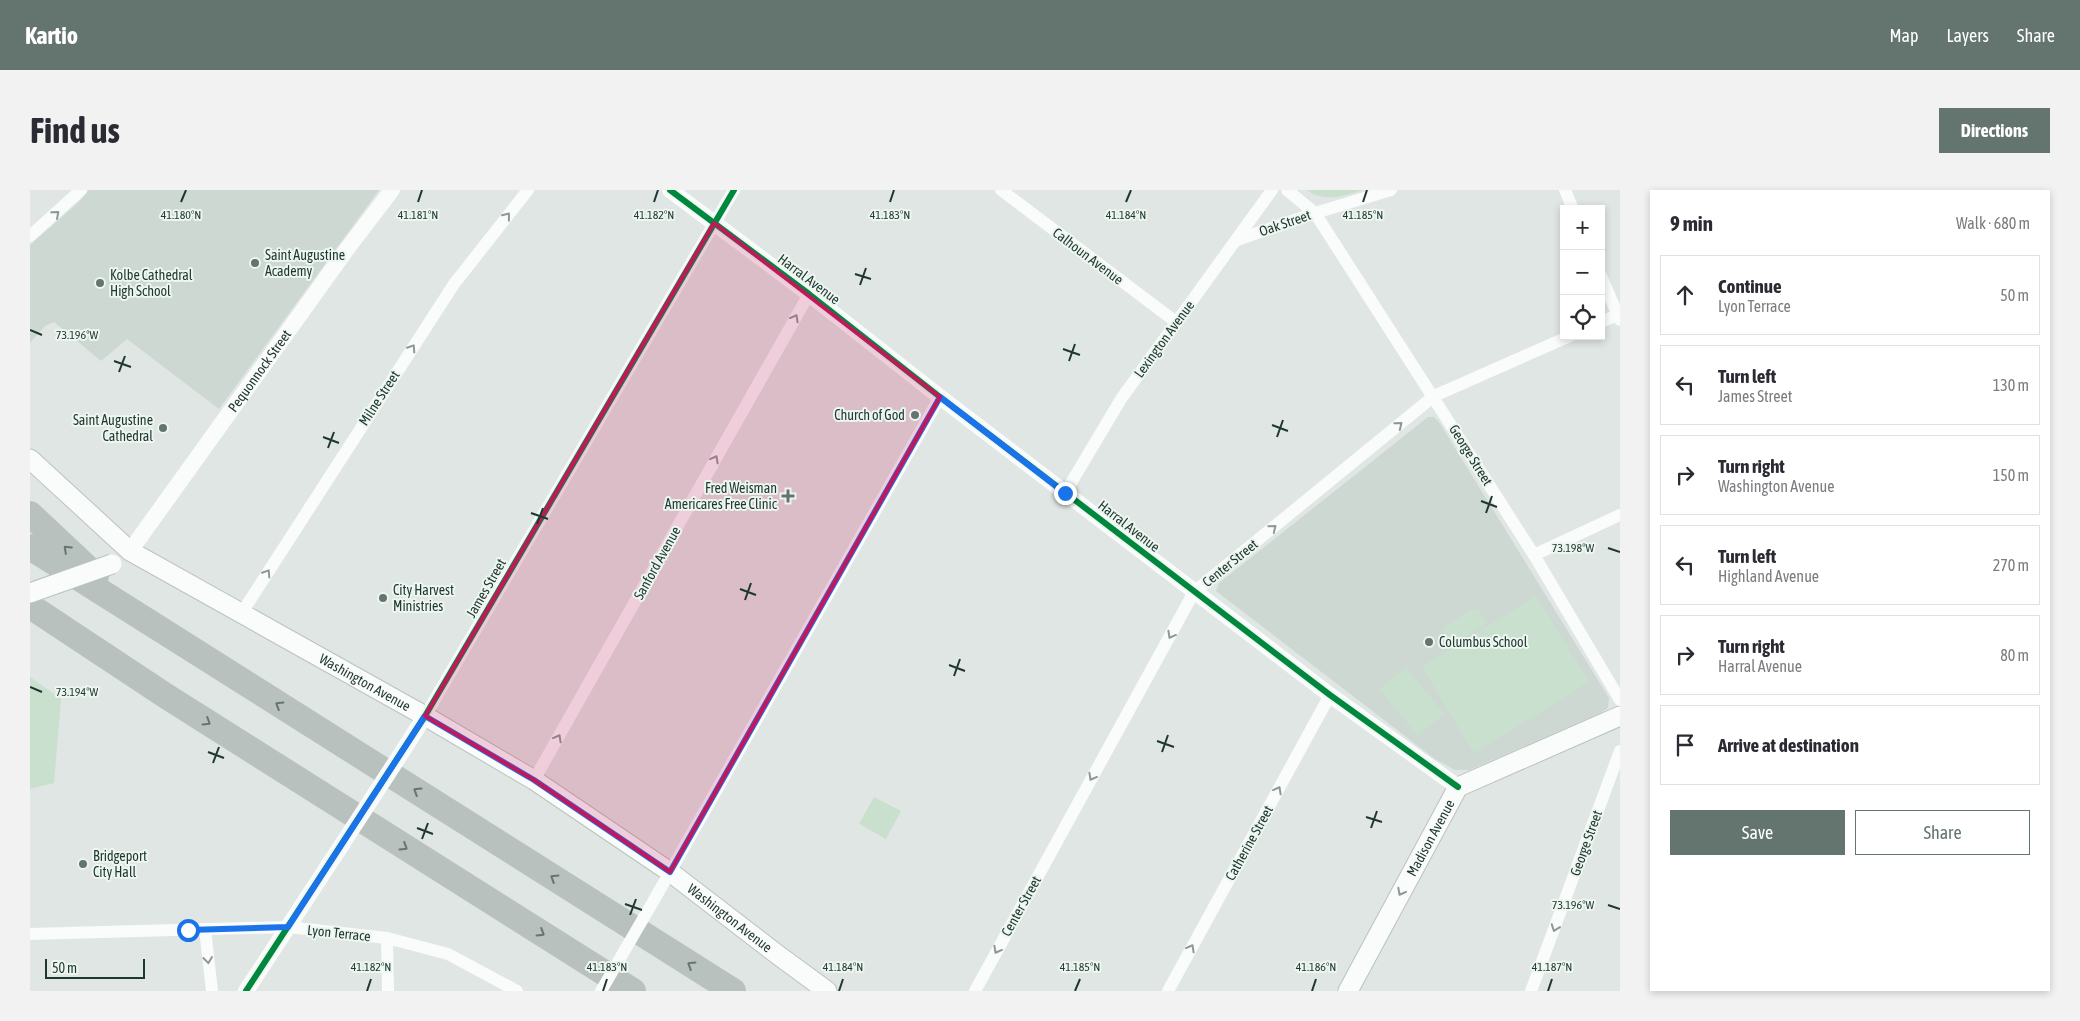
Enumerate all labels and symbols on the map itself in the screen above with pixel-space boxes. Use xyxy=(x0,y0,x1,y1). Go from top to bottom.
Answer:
street label: Oak Street xyxy=(1257,207,1313,239)
text: 41.180°N xyxy=(161,208,201,222)
text: 41.181°N xyxy=(398,208,438,222)
text: 41.182°N xyxy=(634,208,674,222)
text: 41.183°N xyxy=(870,208,910,222)
text: 41.184°N xyxy=(1106,208,1146,222)
text: 41.185°N xyxy=(1343,208,1383,222)
one-way arrow xyxy=(50,210,59,219)
one-way arrow xyxy=(502,213,511,222)
street label: Calhoun Avenue xyxy=(1050,224,1126,288)
place label: Saint Augustine Academy xyxy=(265,247,345,279)
street label: Harral Avenue xyxy=(775,250,843,308)
marker: Saint Augustine Academy xyxy=(249,257,261,269)
place label: Kolbe Cathedral High School xyxy=(110,267,193,299)
marker: Kolbe Cathedral High School xyxy=(94,277,106,289)
street label: Lexington Avenue xyxy=(1131,297,1197,381)
one-way arrow xyxy=(789,314,799,323)
street label: Pequonnock Street xyxy=(225,327,294,415)
text: 73.196°W xyxy=(56,328,98,342)
one-way arrow xyxy=(406,344,415,354)
street label: Milne Street xyxy=(355,368,403,428)
place label: Church of God xyxy=(834,407,905,423)
marker: Church of God xyxy=(909,409,921,421)
place label: Saint Augustine Cathedral xyxy=(73,412,153,444)
marker: Saint Augustine Cathedral xyxy=(157,422,169,434)
one-way arrow xyxy=(1393,422,1402,431)
street label: George Street xyxy=(1446,422,1496,488)
one-way arrow xyxy=(709,456,719,465)
place label: Fred Weisman Americares Free Clinic xyxy=(665,480,778,512)
route end xyxy=(1054,482,1077,505)
marker: Fred Weisman Americares Free Clinic xyxy=(781,489,795,503)
street label: Harral Avenue xyxy=(1095,497,1163,555)
street label: Sanford Avenue xyxy=(630,524,684,602)
one-way arrow xyxy=(1267,526,1276,534)
street label: Center Street xyxy=(1199,536,1261,590)
text: 73.198°W xyxy=(1552,541,1594,555)
one-way arrow xyxy=(63,546,72,555)
street label: James Street xyxy=(463,556,509,620)
one-way arrow xyxy=(261,569,270,579)
place label: City Harvest Ministries xyxy=(393,582,454,614)
marker: City Harvest Ministries xyxy=(377,592,389,604)
one-way arrow xyxy=(1167,630,1177,639)
place label: Columbus School xyxy=(1439,634,1528,650)
marker: Columbus School xyxy=(1423,636,1435,648)
street label: Washington Avenue xyxy=(316,650,413,714)
text: 73.194°W xyxy=(56,685,98,699)
one-way arrow xyxy=(276,701,285,711)
one-way arrow xyxy=(202,716,211,726)
one-way arrow xyxy=(552,734,562,743)
one-way arrow xyxy=(1089,772,1099,781)
one-way arrow xyxy=(1272,787,1282,796)
one-way arrow xyxy=(413,788,422,798)
street label: Madison Avenue xyxy=(1403,797,1458,879)
street label: Catherine Street xyxy=(1222,803,1276,883)
street label: George Street xyxy=(1567,808,1605,878)
one-way arrow xyxy=(399,840,408,850)
place label: Bridgeport City Hall xyxy=(93,848,147,880)
marker: Bridgeport City Hall xyxy=(77,858,89,870)
street label: Center Street xyxy=(998,873,1044,939)
one-way arrow xyxy=(550,875,559,885)
street label: Washington Avenue xyxy=(685,881,775,955)
one-way arrow xyxy=(1397,887,1407,896)
text: 73.196°W xyxy=(1552,898,1594,912)
route start xyxy=(177,919,200,942)
street label: Lyon Terrace xyxy=(307,922,371,944)
one-way arrow xyxy=(1551,923,1561,932)
one-way arrow xyxy=(536,927,545,937)
one-way arrow xyxy=(993,945,1003,954)
one-way arrow xyxy=(1185,945,1195,954)
scale bar xyxy=(45,956,145,979)
one-way arrow xyxy=(202,957,213,965)
text: 41.182°N xyxy=(351,960,391,974)
text: 41.183°N xyxy=(587,960,627,974)
text: 41.184°N xyxy=(823,960,863,974)
text: 41.185°N xyxy=(1060,960,1100,974)
text: 41.186°N xyxy=(1296,960,1336,974)
text: 41.187°N xyxy=(1532,960,1572,974)
one-way arrow xyxy=(688,962,697,971)

